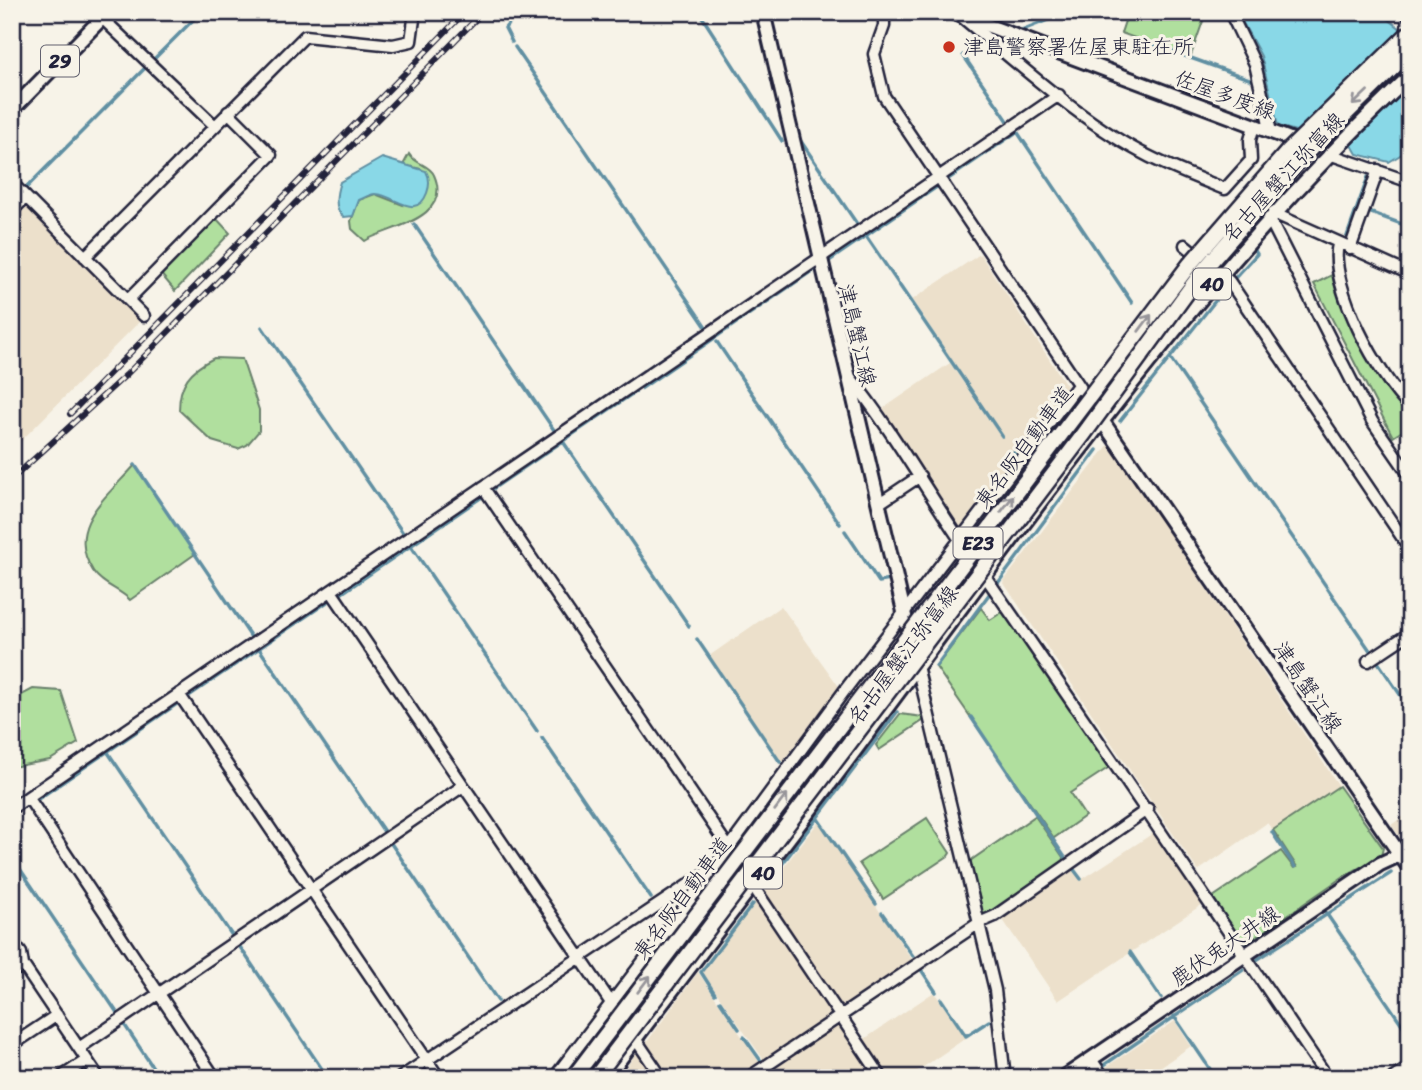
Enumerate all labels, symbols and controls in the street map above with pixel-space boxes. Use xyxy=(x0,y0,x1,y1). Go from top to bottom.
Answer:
place label: 津島警察署佐屋東駐在所 xyxy=(963,28,1194,66)
marker: 津島警察署佐屋東駐在所 xyxy=(941,39,957,55)
road number: 29 xyxy=(41,45,79,76)
street label: 佐屋多度線 xyxy=(1169,59,1281,131)
one-way arrow xyxy=(1352,90,1369,107)
street label: 名古屋蟹江弥富線 xyxy=(1212,103,1354,251)
road number: 40 xyxy=(1193,268,1231,300)
street label: 津島蟹江線 xyxy=(827,280,887,390)
one-way arrow xyxy=(1137,314,1152,333)
street label: 東名阪自動車道 xyxy=(965,377,1083,517)
one-way arrow xyxy=(1000,495,1015,514)
road number: E23 xyxy=(954,528,1002,558)
street label: 名古屋蟹江弥富線 xyxy=(837,576,969,734)
street label: 津島蟹江線 xyxy=(1263,633,1353,741)
one-way arrow xyxy=(773,794,788,812)
street label: 東名阪自動車道 xyxy=(623,828,741,968)
road number: 40 xyxy=(744,858,782,888)
street label: 鹿伏兎大井線 xyxy=(1162,895,1288,997)
one-way arrow xyxy=(636,975,651,994)

